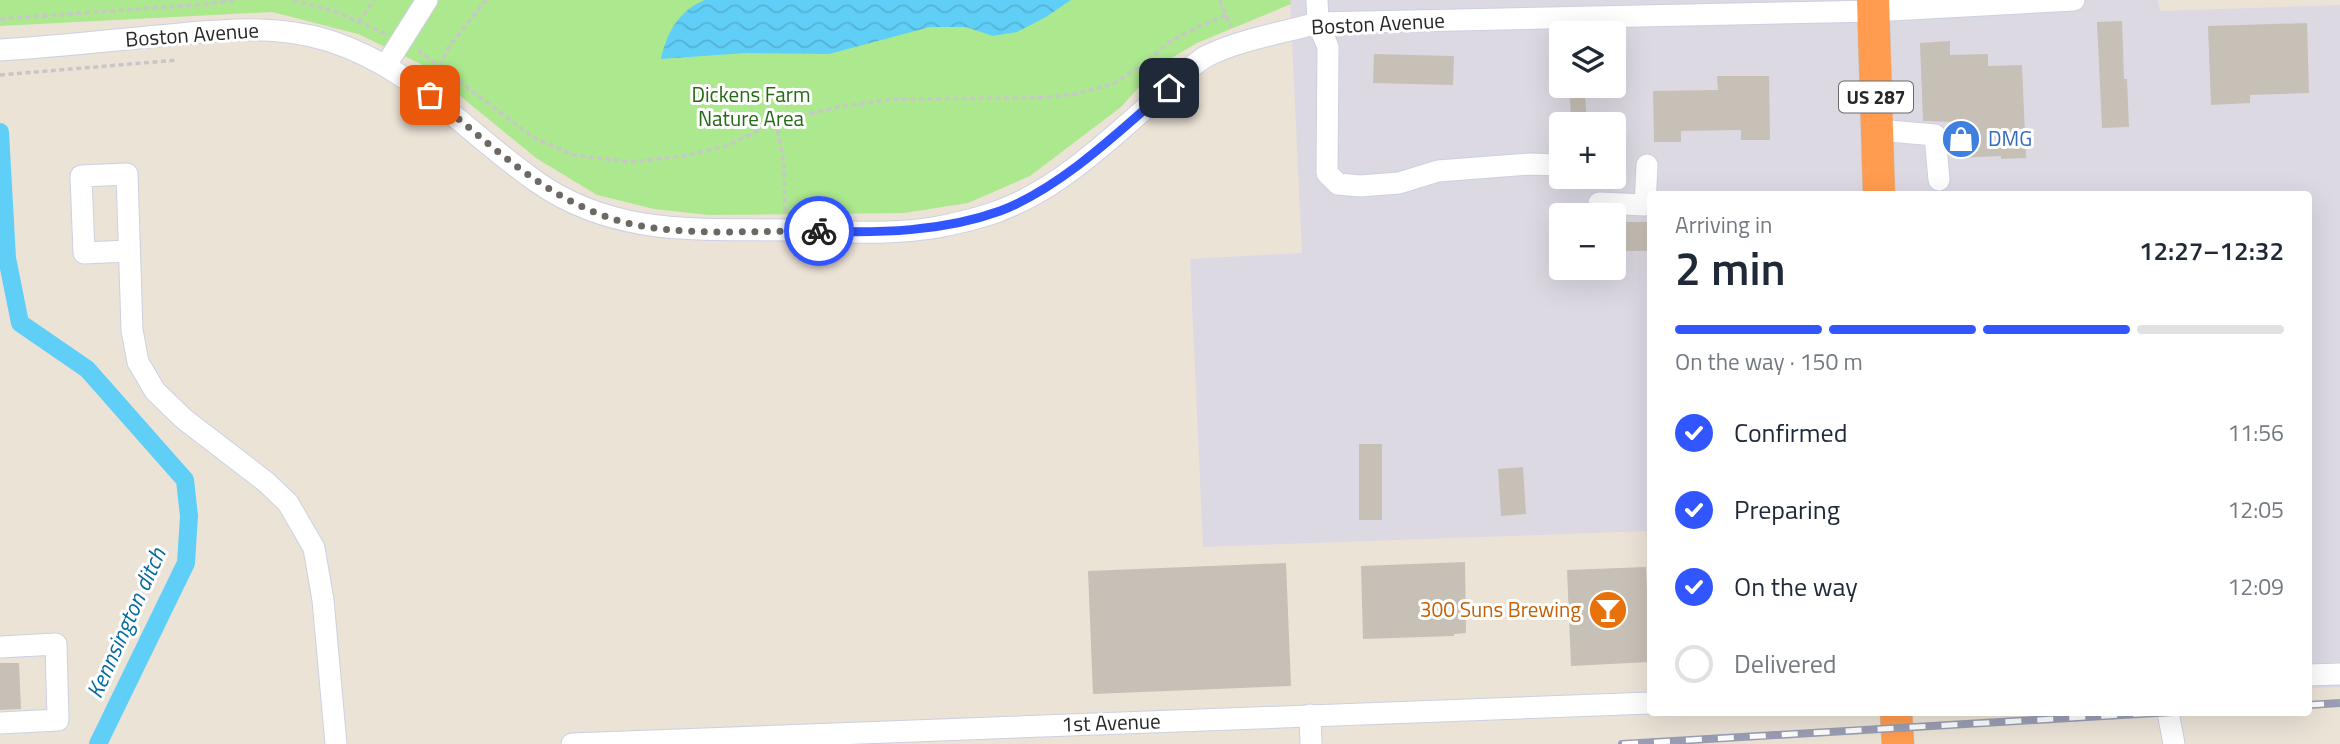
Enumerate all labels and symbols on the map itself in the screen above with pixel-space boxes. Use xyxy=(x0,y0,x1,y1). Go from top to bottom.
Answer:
street label: Boston Avenue xyxy=(1310,4,1446,42)
street label: Boston Avenue xyxy=(124,13,260,55)
pin xyxy=(1139,58,1199,118)
pin xyxy=(400,65,460,125)
park label: Dickens Farm Nature Area xyxy=(691,78,811,134)
road number: US 287 xyxy=(1839,82,1913,113)
shop icon: DMG xyxy=(1940,118,1982,160)
place label: DMG xyxy=(1988,122,2032,154)
courier xyxy=(784,196,854,266)
water label: Kennsington ditch xyxy=(77,541,175,704)
bar icon: 300 Suns Brewing xyxy=(1587,589,1629,631)
place label: 300 Suns Brewing xyxy=(1420,593,1581,625)
street label: 1st Avenue xyxy=(1061,704,1161,740)

